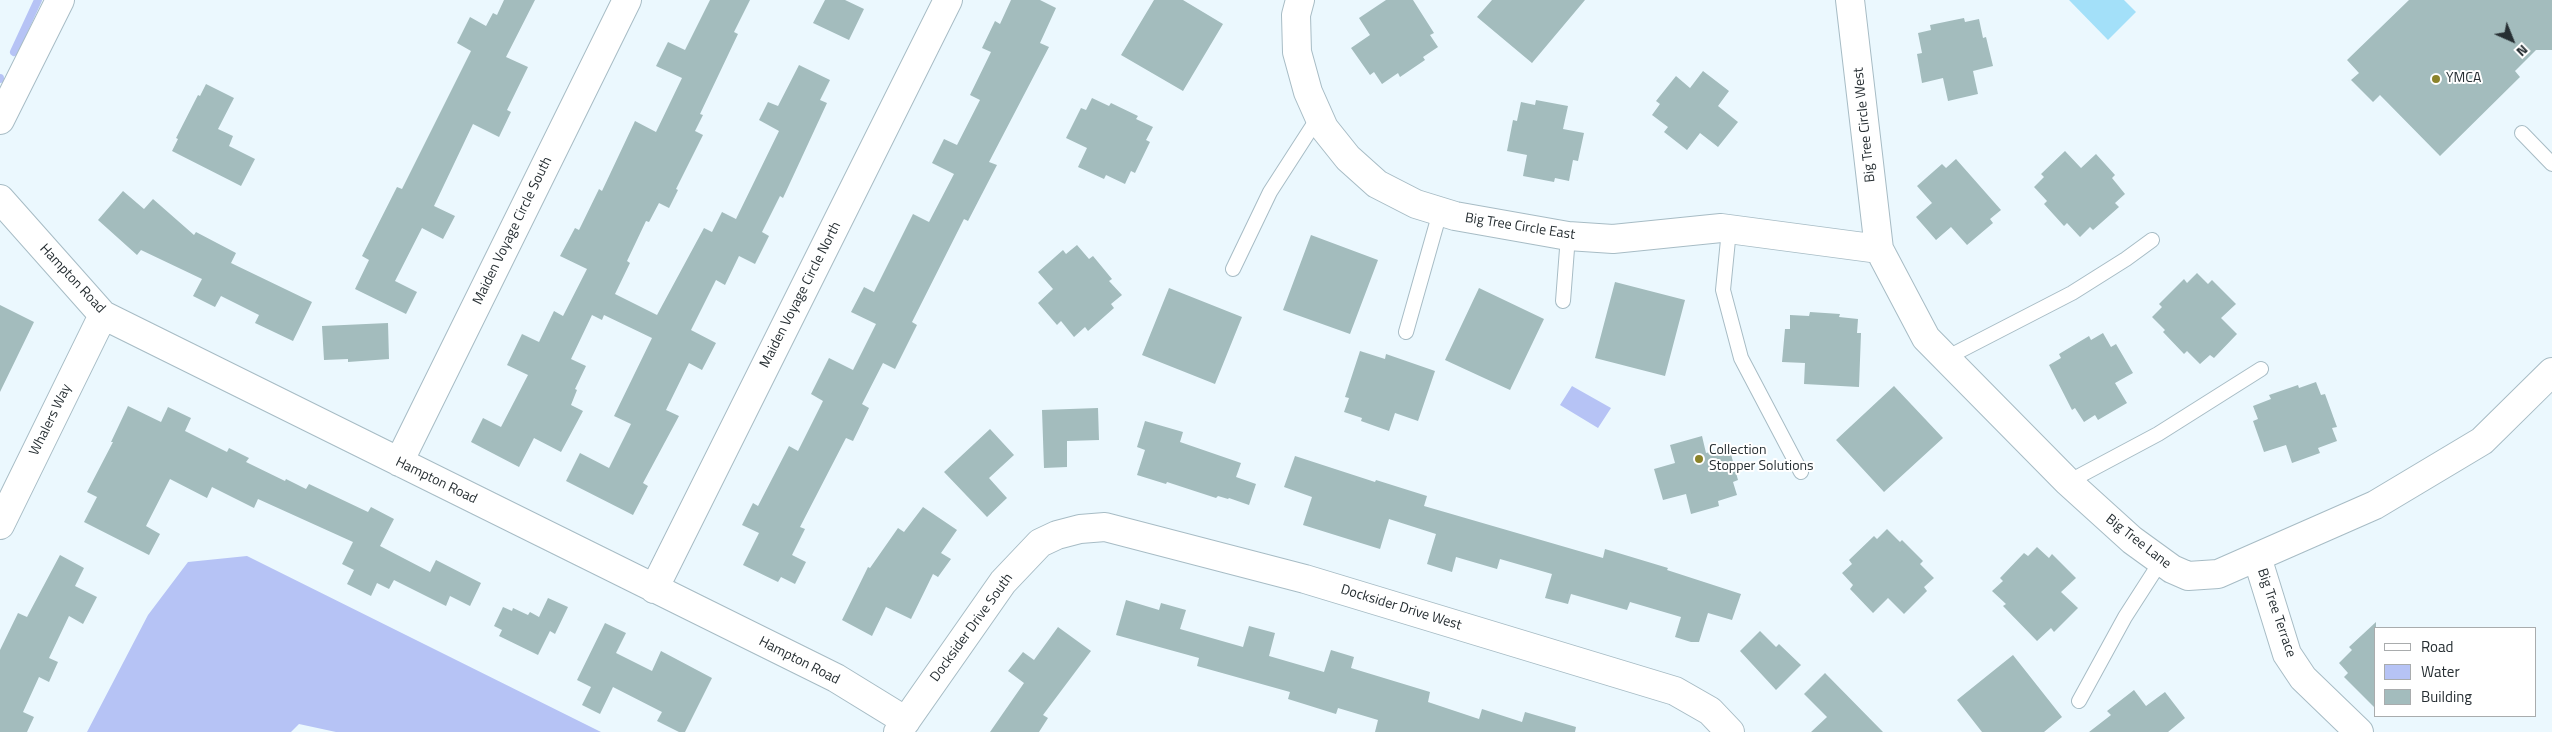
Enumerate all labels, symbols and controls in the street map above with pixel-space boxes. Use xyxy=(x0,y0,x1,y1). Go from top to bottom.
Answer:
north arrow xyxy=(2487,15,2537,65)
text: N xyxy=(2512,40,2534,62)
street label: Big Tree Circle West xyxy=(1851,67,1879,183)
place label: YMCA xyxy=(2446,71,2481,87)
marker: YMCA xyxy=(2430,73,2442,85)
street label: Maiden Voyage Circle South xyxy=(470,154,556,308)
street label: Big Tree Circle East xyxy=(1464,210,1576,244)
street label: Maiden Voyage Circle North xyxy=(757,219,845,371)
street label: Hampton Road xyxy=(36,241,108,317)
street label: Whalers Way xyxy=(26,381,76,459)
place label: Collection Stopper Solutions xyxy=(1709,443,1814,476)
marker: Collection Stopper Solutions xyxy=(1693,453,1705,465)
street label: Hampton Road xyxy=(392,454,480,508)
street label: Big Tree Lane xyxy=(2102,511,2174,573)
street label: Big Tree Terrace xyxy=(2253,566,2299,660)
street label: Docksider Drive South xyxy=(927,571,1017,685)
street label: Docksider Drive West xyxy=(1339,582,1463,634)
legend xyxy=(2374,627,2537,717)
street label: Hampton Road xyxy=(756,633,842,689)
text: Road xyxy=(2421,635,2453,658)
text: Water xyxy=(2421,660,2460,683)
text: Building xyxy=(2421,685,2472,708)

